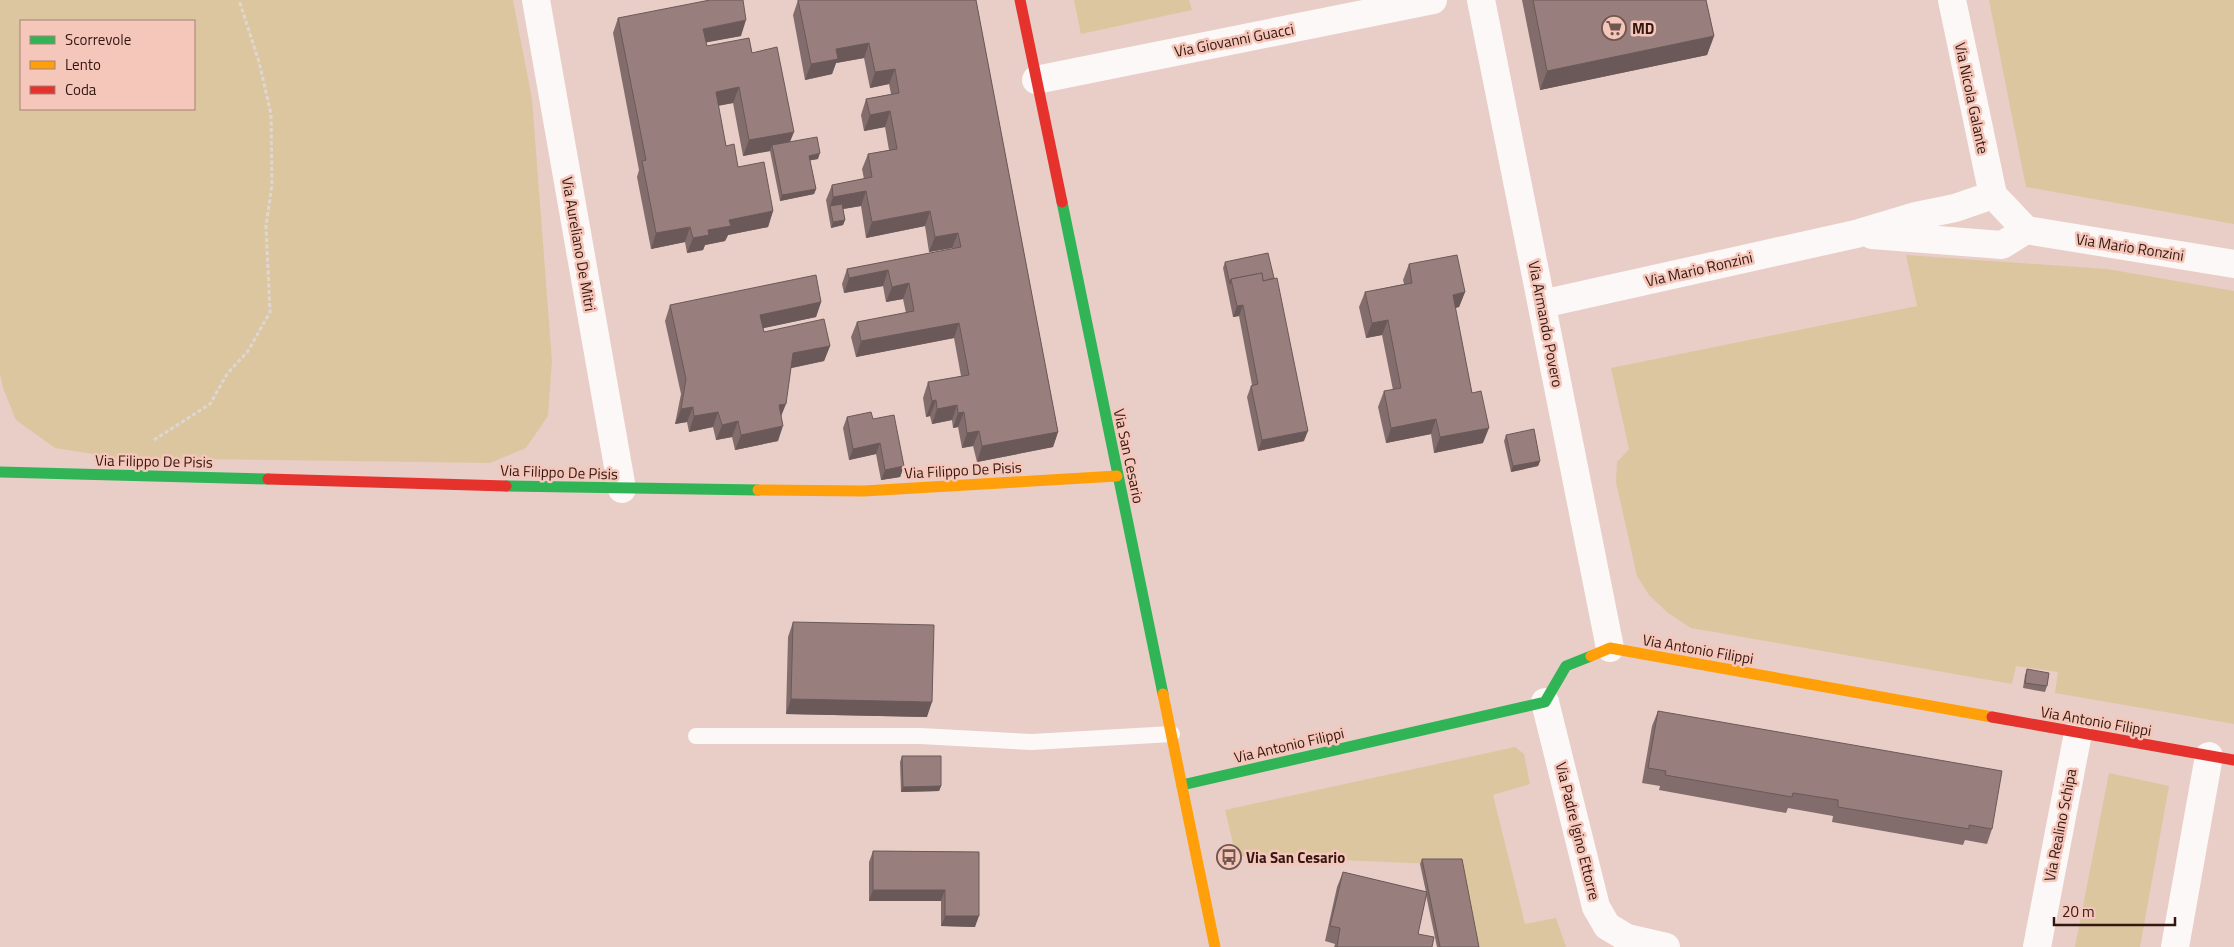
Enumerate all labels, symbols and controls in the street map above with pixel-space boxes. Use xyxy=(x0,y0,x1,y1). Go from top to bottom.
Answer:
supermarket icon: MD xyxy=(1601,15,1627,41)
street label: Via Giovanni Guacci xyxy=(1172,17,1296,63)
place label: MD xyxy=(1632,17,1654,40)
legend xyxy=(20,20,195,110)
text: Scorrevole xyxy=(65,28,131,51)
street label: Via Nicola Galante xyxy=(1949,40,1995,156)
text: Lento xyxy=(65,53,101,76)
text: Coda xyxy=(65,78,97,101)
street label: Via Aureliano De Mitri xyxy=(556,175,602,313)
street label: Via Mario Ronzini xyxy=(2074,227,2186,267)
street label: Via Mario Ronzini xyxy=(1643,246,1755,292)
street label: Via Armando Povero xyxy=(1522,259,1570,389)
street label: Via San Cesario xyxy=(1108,407,1150,506)
street label: Via Filippo De Pisis xyxy=(95,448,213,474)
street label: Via Filippo De Pisis xyxy=(904,455,1022,485)
street label: Via Filippo De Pisis xyxy=(500,458,618,486)
street label: Via Antonio Filippi xyxy=(1641,628,1755,670)
street label: Via Antonio Filippi xyxy=(2039,700,2153,742)
street label: Via Antonio Filippi xyxy=(1232,721,1346,769)
street label: Via Padre Igino Ettorre xyxy=(1550,760,1606,902)
street label: Via Realino Schipa xyxy=(2038,766,2082,883)
bus stop icon: Via San Cesario xyxy=(1216,844,1242,870)
place label: Via San Cesario xyxy=(1246,846,1345,869)
scale bar xyxy=(2054,894,2175,926)
text: 20 m xyxy=(2062,900,2095,923)

